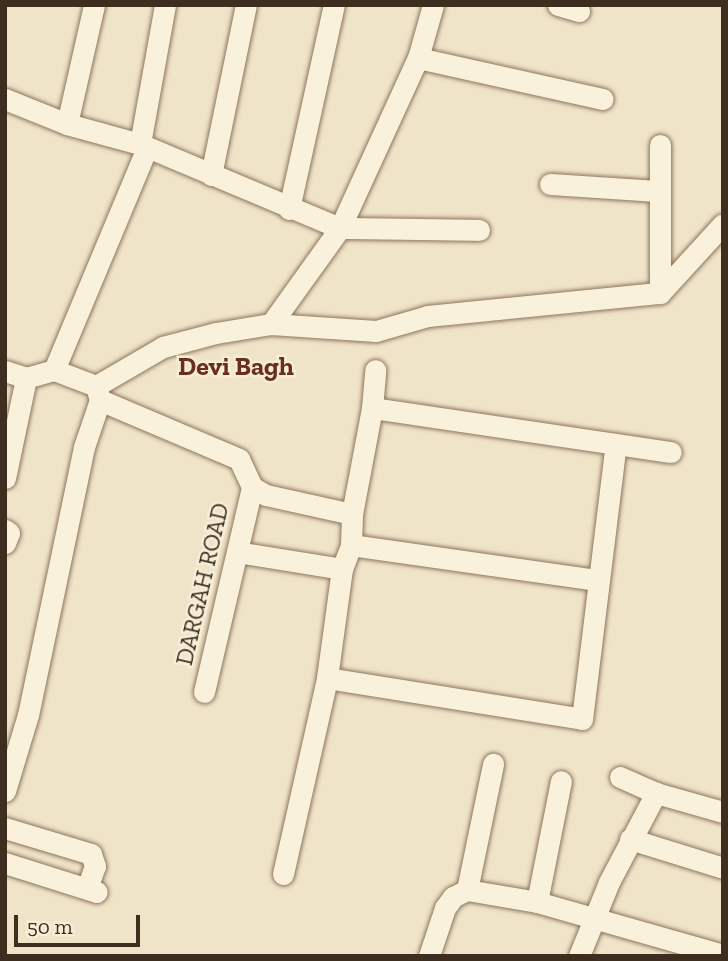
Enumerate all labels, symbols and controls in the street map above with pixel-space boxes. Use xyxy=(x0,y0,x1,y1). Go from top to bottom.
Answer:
district label: Devi Bagh xyxy=(178,351,294,383)
street label: DARGAH ROAD xyxy=(169,500,235,668)
scale bar xyxy=(18,902,144,946)
text: 50 m xyxy=(27,914,73,939)

